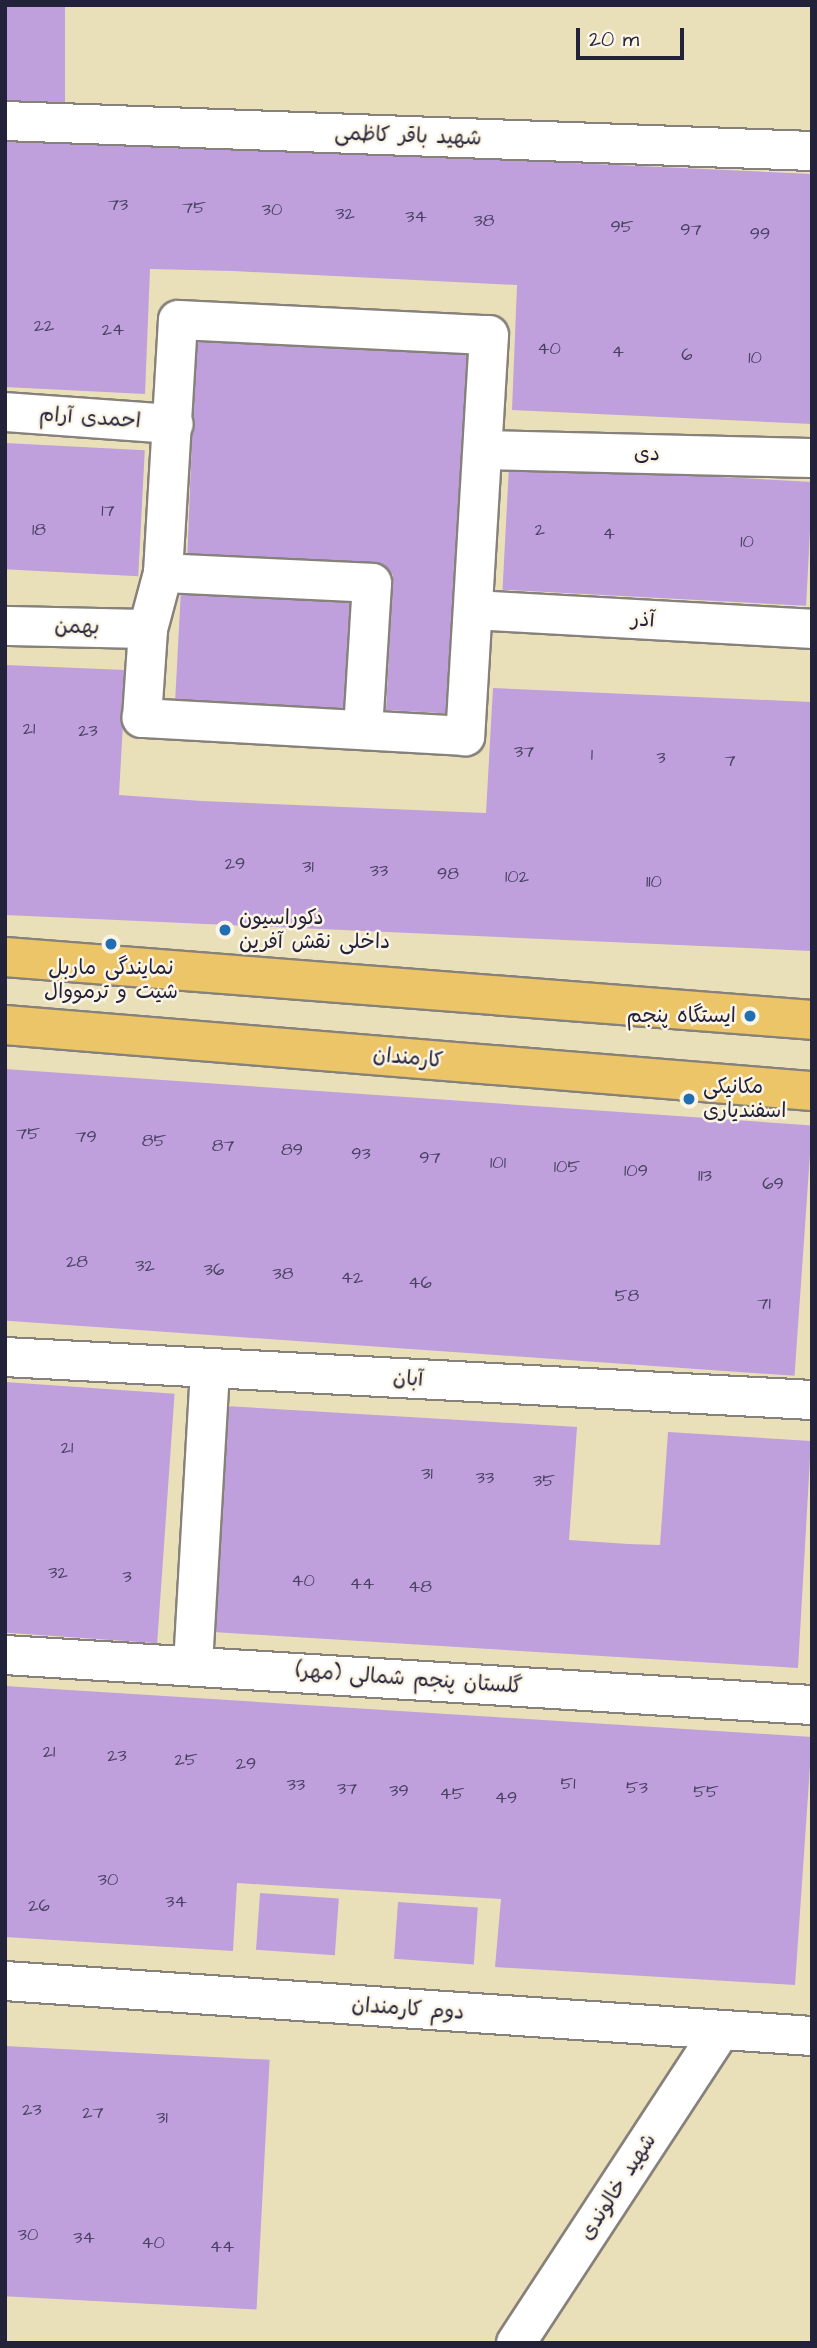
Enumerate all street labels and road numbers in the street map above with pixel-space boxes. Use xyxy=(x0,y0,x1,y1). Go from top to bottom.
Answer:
street label: شهید باقر کاظمی xyxy=(334,121,482,151)
street label: احمدی آرام xyxy=(38,402,142,434)
street label: دی xyxy=(634,441,660,467)
street label: آذر xyxy=(631,607,655,633)
street label: بهمن xyxy=(54,614,100,640)
street label: کارمندان xyxy=(372,1042,444,1074)
street label: آبان xyxy=(392,1366,424,1392)
street label: گلستان پنجم شمالی (مهر) xyxy=(295,1659,523,1699)
street label: دوم کارمندان xyxy=(351,1992,465,2026)
street label: شهید خالوندی xyxy=(574,2129,662,2245)

